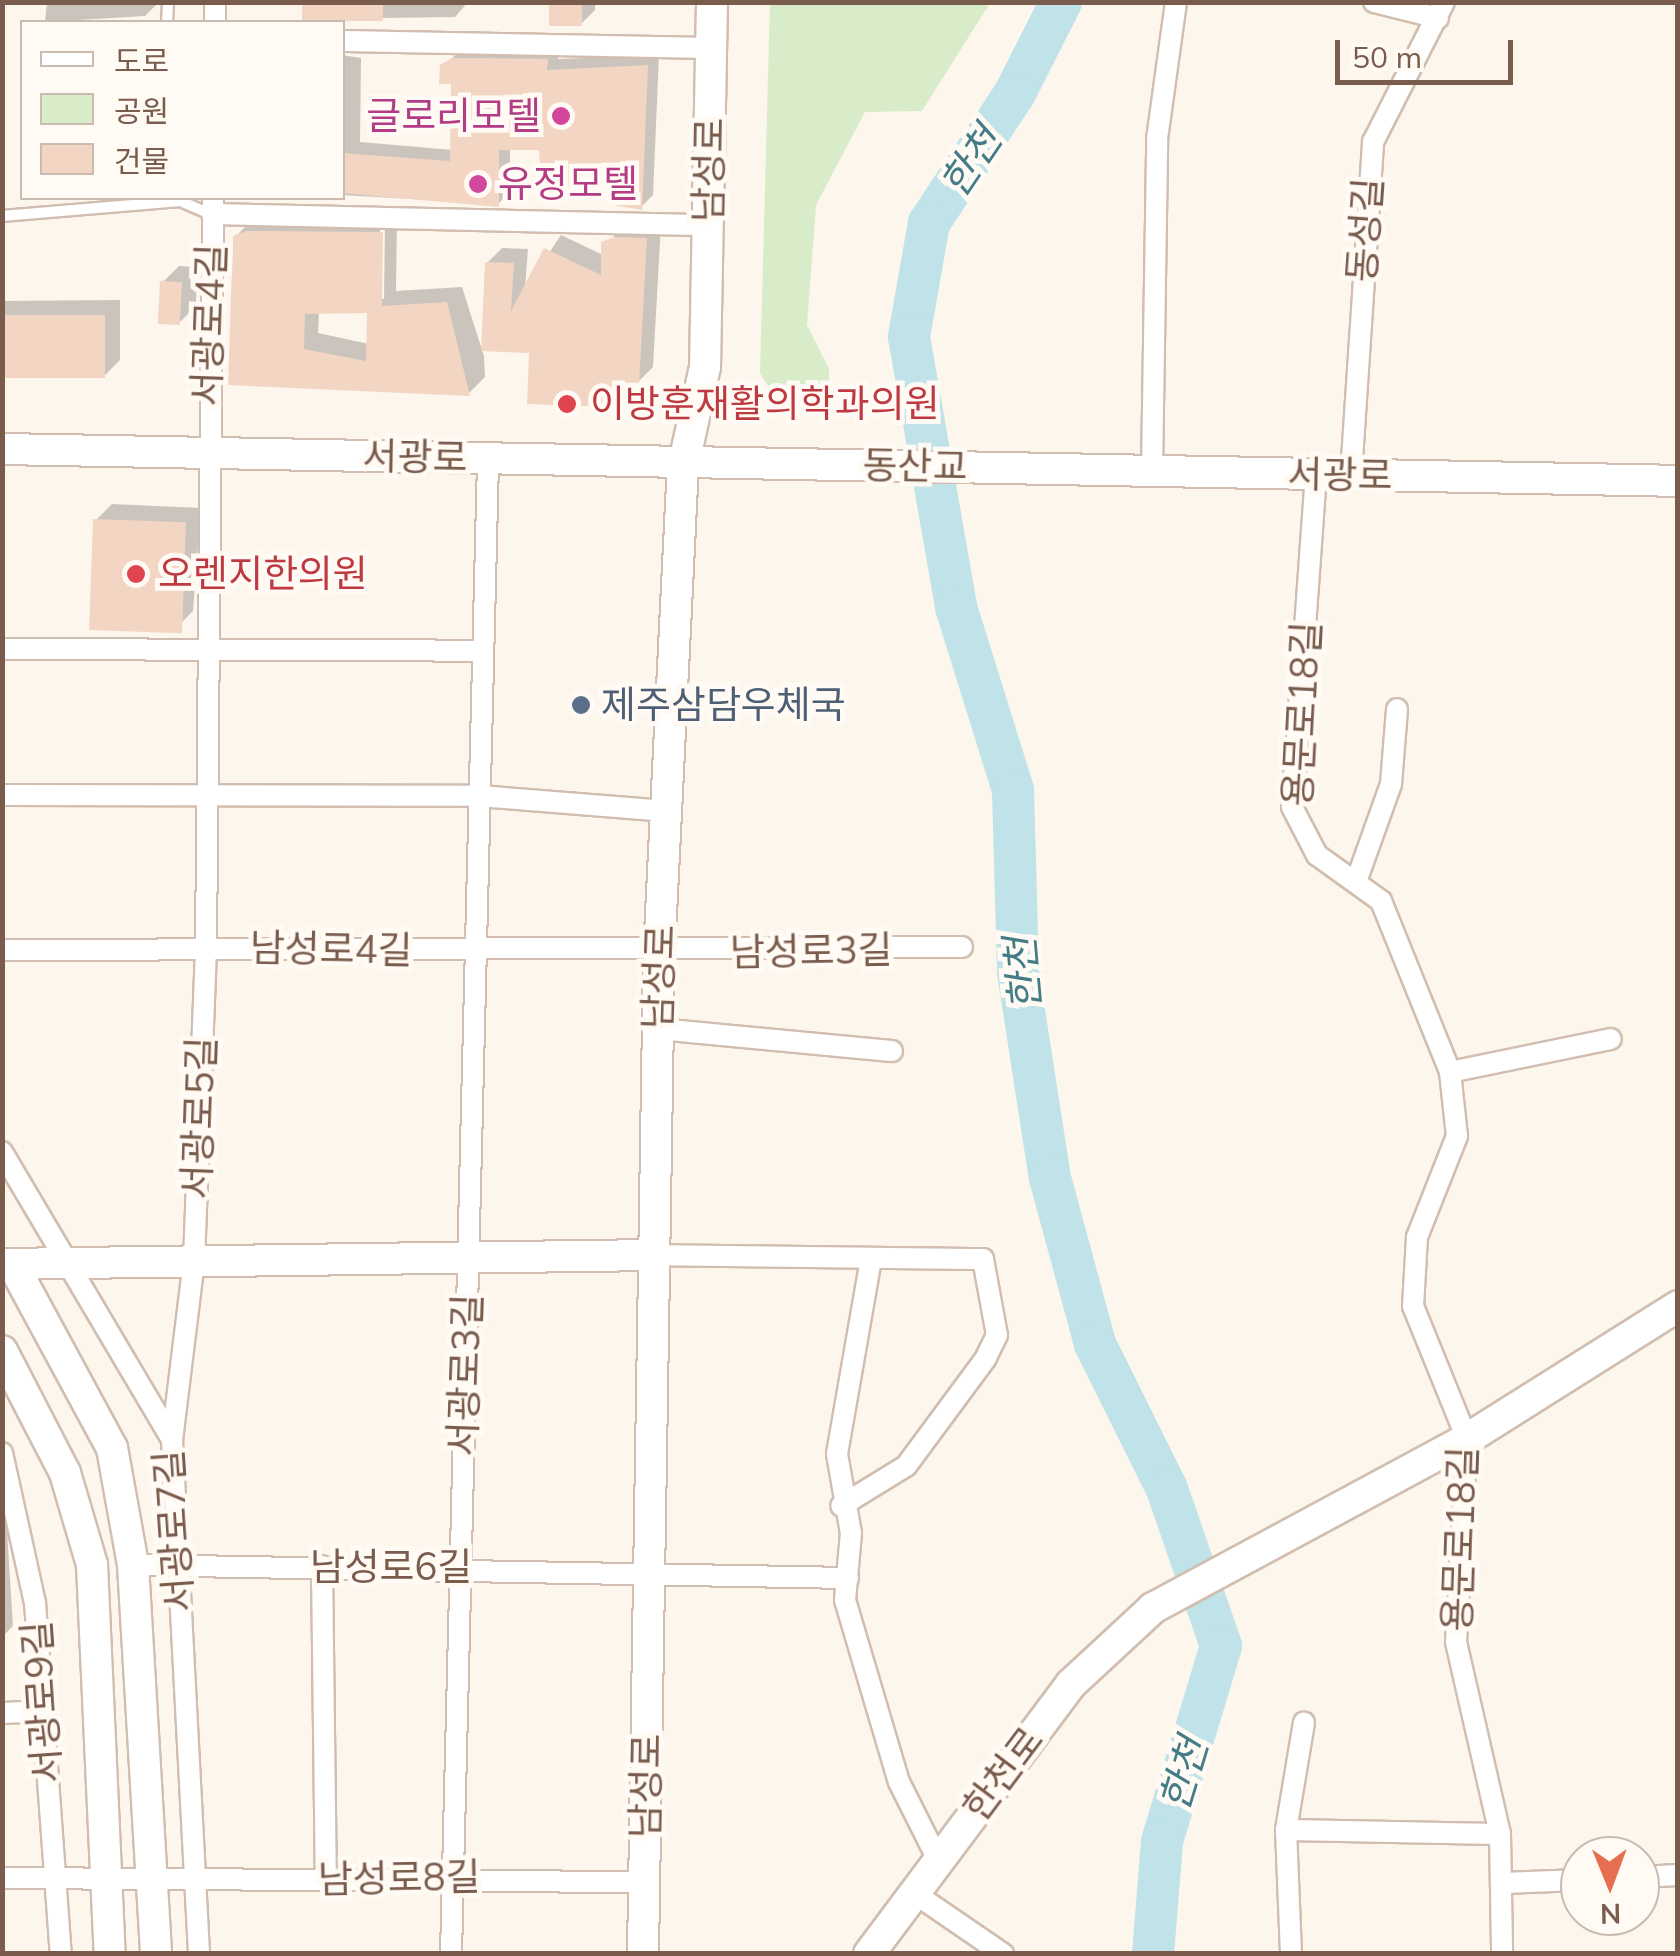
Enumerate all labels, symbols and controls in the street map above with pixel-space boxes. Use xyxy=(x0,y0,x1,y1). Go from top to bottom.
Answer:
legend xyxy=(20,20,345,200)
scale bar xyxy=(1340,20,1518,82)
text: 50 m xyxy=(1352,38,1422,76)
text: 도로 xyxy=(114,42,169,80)
text: 공원 xyxy=(114,92,169,130)
place label: 글로리모텔 xyxy=(366,93,541,139)
marker: 글로리모텔 xyxy=(550,105,572,127)
street label: 남성로 xyxy=(685,117,733,223)
water label: 한천 xyxy=(930,117,1010,205)
text: 건물 xyxy=(114,142,169,180)
place label: 유정모텔 xyxy=(498,161,638,207)
marker: 유정모텔 xyxy=(467,173,489,195)
street label: 동성길 xyxy=(1339,176,1391,284)
street label: 서광로4길 xyxy=(183,243,235,407)
place label: 이방훈재활의학과의원 xyxy=(590,381,940,427)
marker: 이방훈재활의학과의원 xyxy=(554,391,580,417)
street label: 서광로 xyxy=(362,433,468,481)
street label: 동산교 xyxy=(862,442,968,490)
street label: 서광로 xyxy=(1287,451,1393,499)
place label: 오렌지한의원 xyxy=(158,551,368,597)
marker: 오렌지한의원 xyxy=(123,561,149,587)
street label: 용문로18길 xyxy=(1274,620,1330,808)
place label: 제주삼담우체국 xyxy=(601,682,846,728)
marker: 제주삼담우체국 xyxy=(570,694,592,716)
street label: 남성로 xyxy=(634,924,684,1030)
street label: 남성로4길 xyxy=(249,925,413,973)
street label: 남성로3길 xyxy=(729,927,893,975)
water label: 한천 xyxy=(995,935,1049,1013)
street label: 서광로5길 xyxy=(173,1036,225,1200)
street label: 서광로3길 xyxy=(439,1293,491,1457)
street label: 용문로18길 xyxy=(1434,1446,1486,1632)
street label: 서광로7길 xyxy=(146,1448,202,1614)
street label: 남성로6길 xyxy=(310,1544,472,1590)
street label: 서광로9길 xyxy=(14,1619,70,1785)
street label: 한천로 xyxy=(953,1718,1053,1830)
water label: 한천 xyxy=(1149,1732,1217,1816)
street label: 남성로 xyxy=(622,1733,670,1839)
north arrow xyxy=(1560,1836,1660,1936)
street label: 남성로8길 xyxy=(317,1854,481,1902)
text: N xyxy=(1600,1897,1621,1932)

